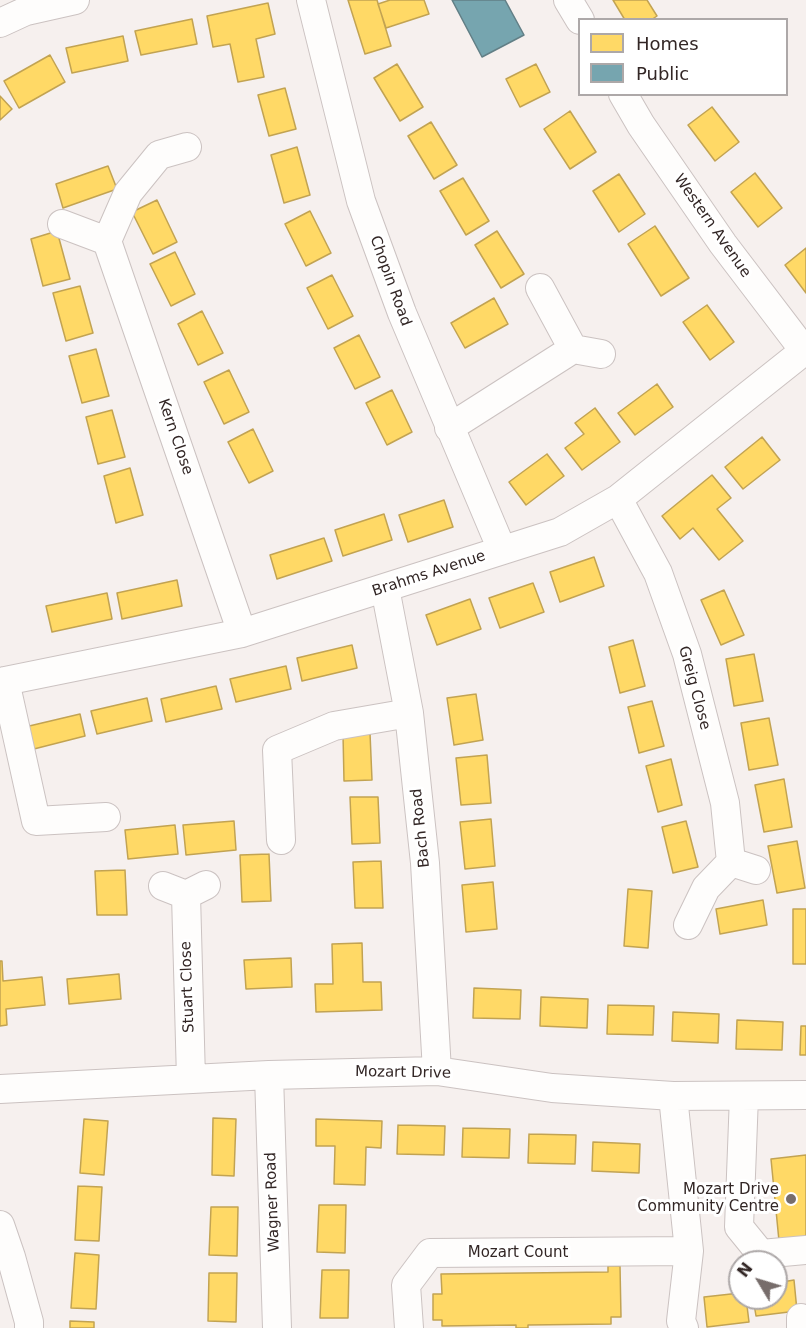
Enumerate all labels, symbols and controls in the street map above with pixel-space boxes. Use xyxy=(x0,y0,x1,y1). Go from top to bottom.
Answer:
legend xyxy=(578,18,788,96)
text: Homes xyxy=(636,33,699,54)
text: Public xyxy=(636,63,689,84)
street label: Western Avenue xyxy=(670,171,754,281)
street label: Chopin Road xyxy=(365,233,415,329)
street label: Kern Close xyxy=(154,397,196,477)
street label: Brahms Avenue xyxy=(370,547,488,601)
street label: Greig Close xyxy=(674,644,714,732)
street label: Bach Road xyxy=(408,787,434,869)
street label: Stuart Close xyxy=(177,941,199,1033)
street label: Mozart Drive xyxy=(355,1063,451,1083)
street label: Wagner Road xyxy=(262,1152,284,1252)
place label: Mozart Drive Community Centre xyxy=(637,1181,779,1216)
marker: Mozart Drive Community Centre xyxy=(784,1192,798,1206)
street label: Mozart Count xyxy=(468,1244,568,1262)
north arrow xyxy=(728,1250,788,1310)
text: N xyxy=(733,1259,757,1281)

